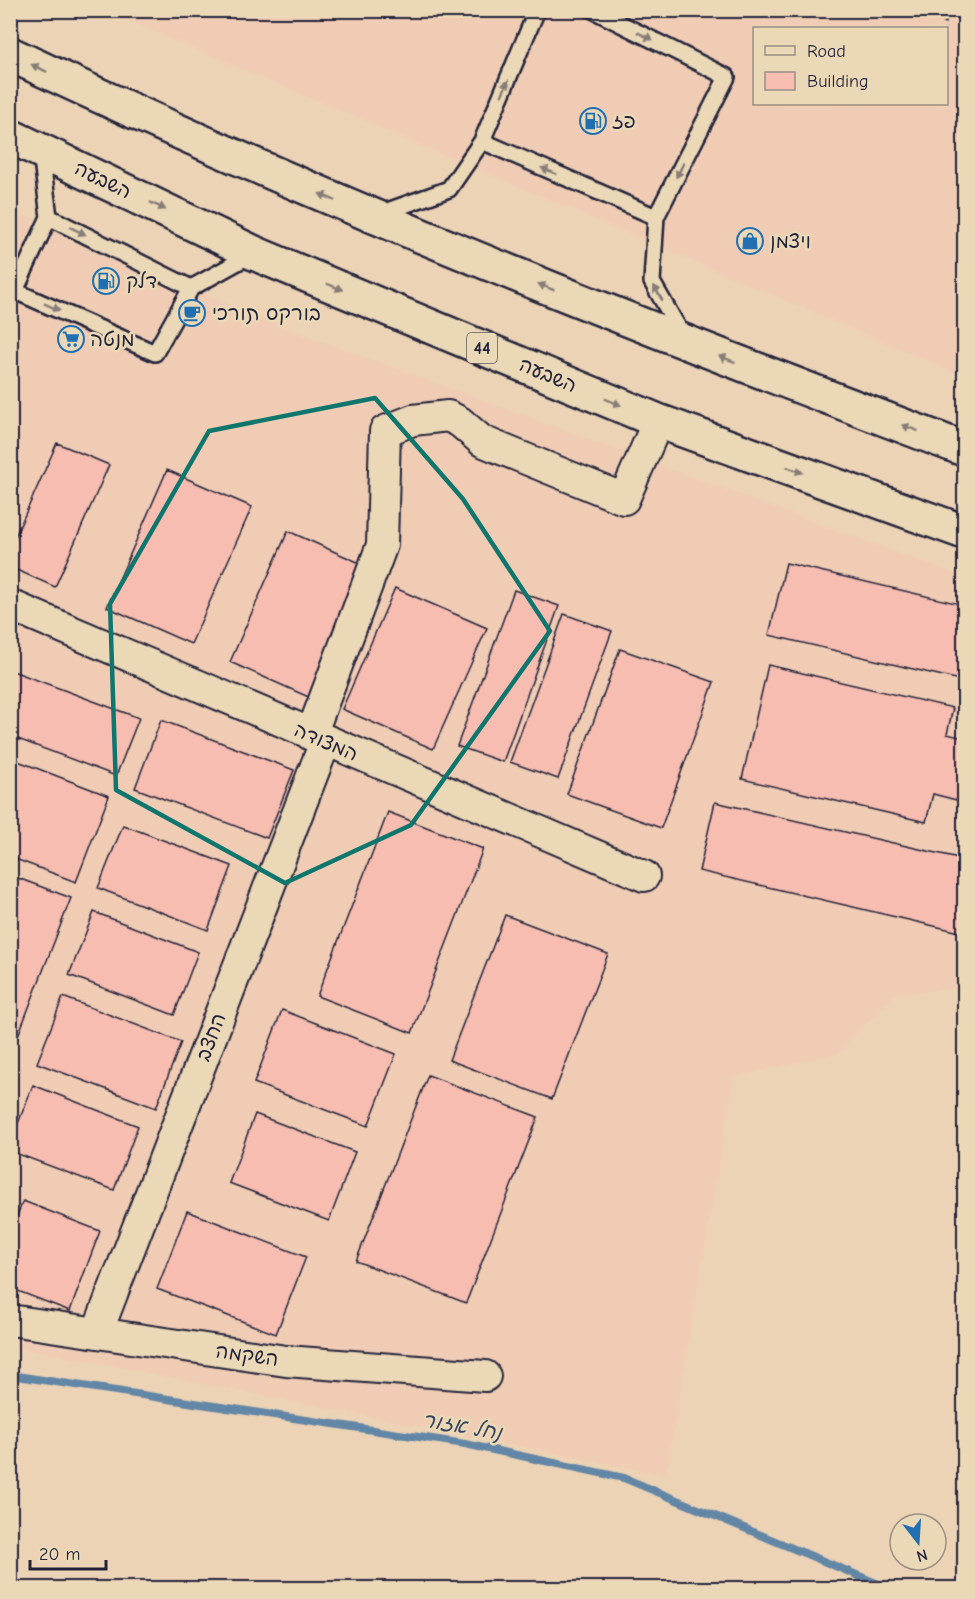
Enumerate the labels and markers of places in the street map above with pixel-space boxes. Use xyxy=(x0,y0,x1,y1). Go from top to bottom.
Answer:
fuel station icon: פז xyxy=(578,106,608,136)
place label: פז xyxy=(612,110,636,133)
shop icon: ויצמן xyxy=(735,226,765,256)
place label: ויצמן xyxy=(770,230,811,254)
fuel station icon: דלק xyxy=(91,266,121,296)
place label: דלק xyxy=(126,270,157,294)
cafe icon: בורקס תורכי xyxy=(177,298,207,328)
place label: בורקס תורכי xyxy=(212,302,321,325)
supermarket icon: מנטה xyxy=(56,324,86,354)
place label: מנטה xyxy=(90,328,135,351)

